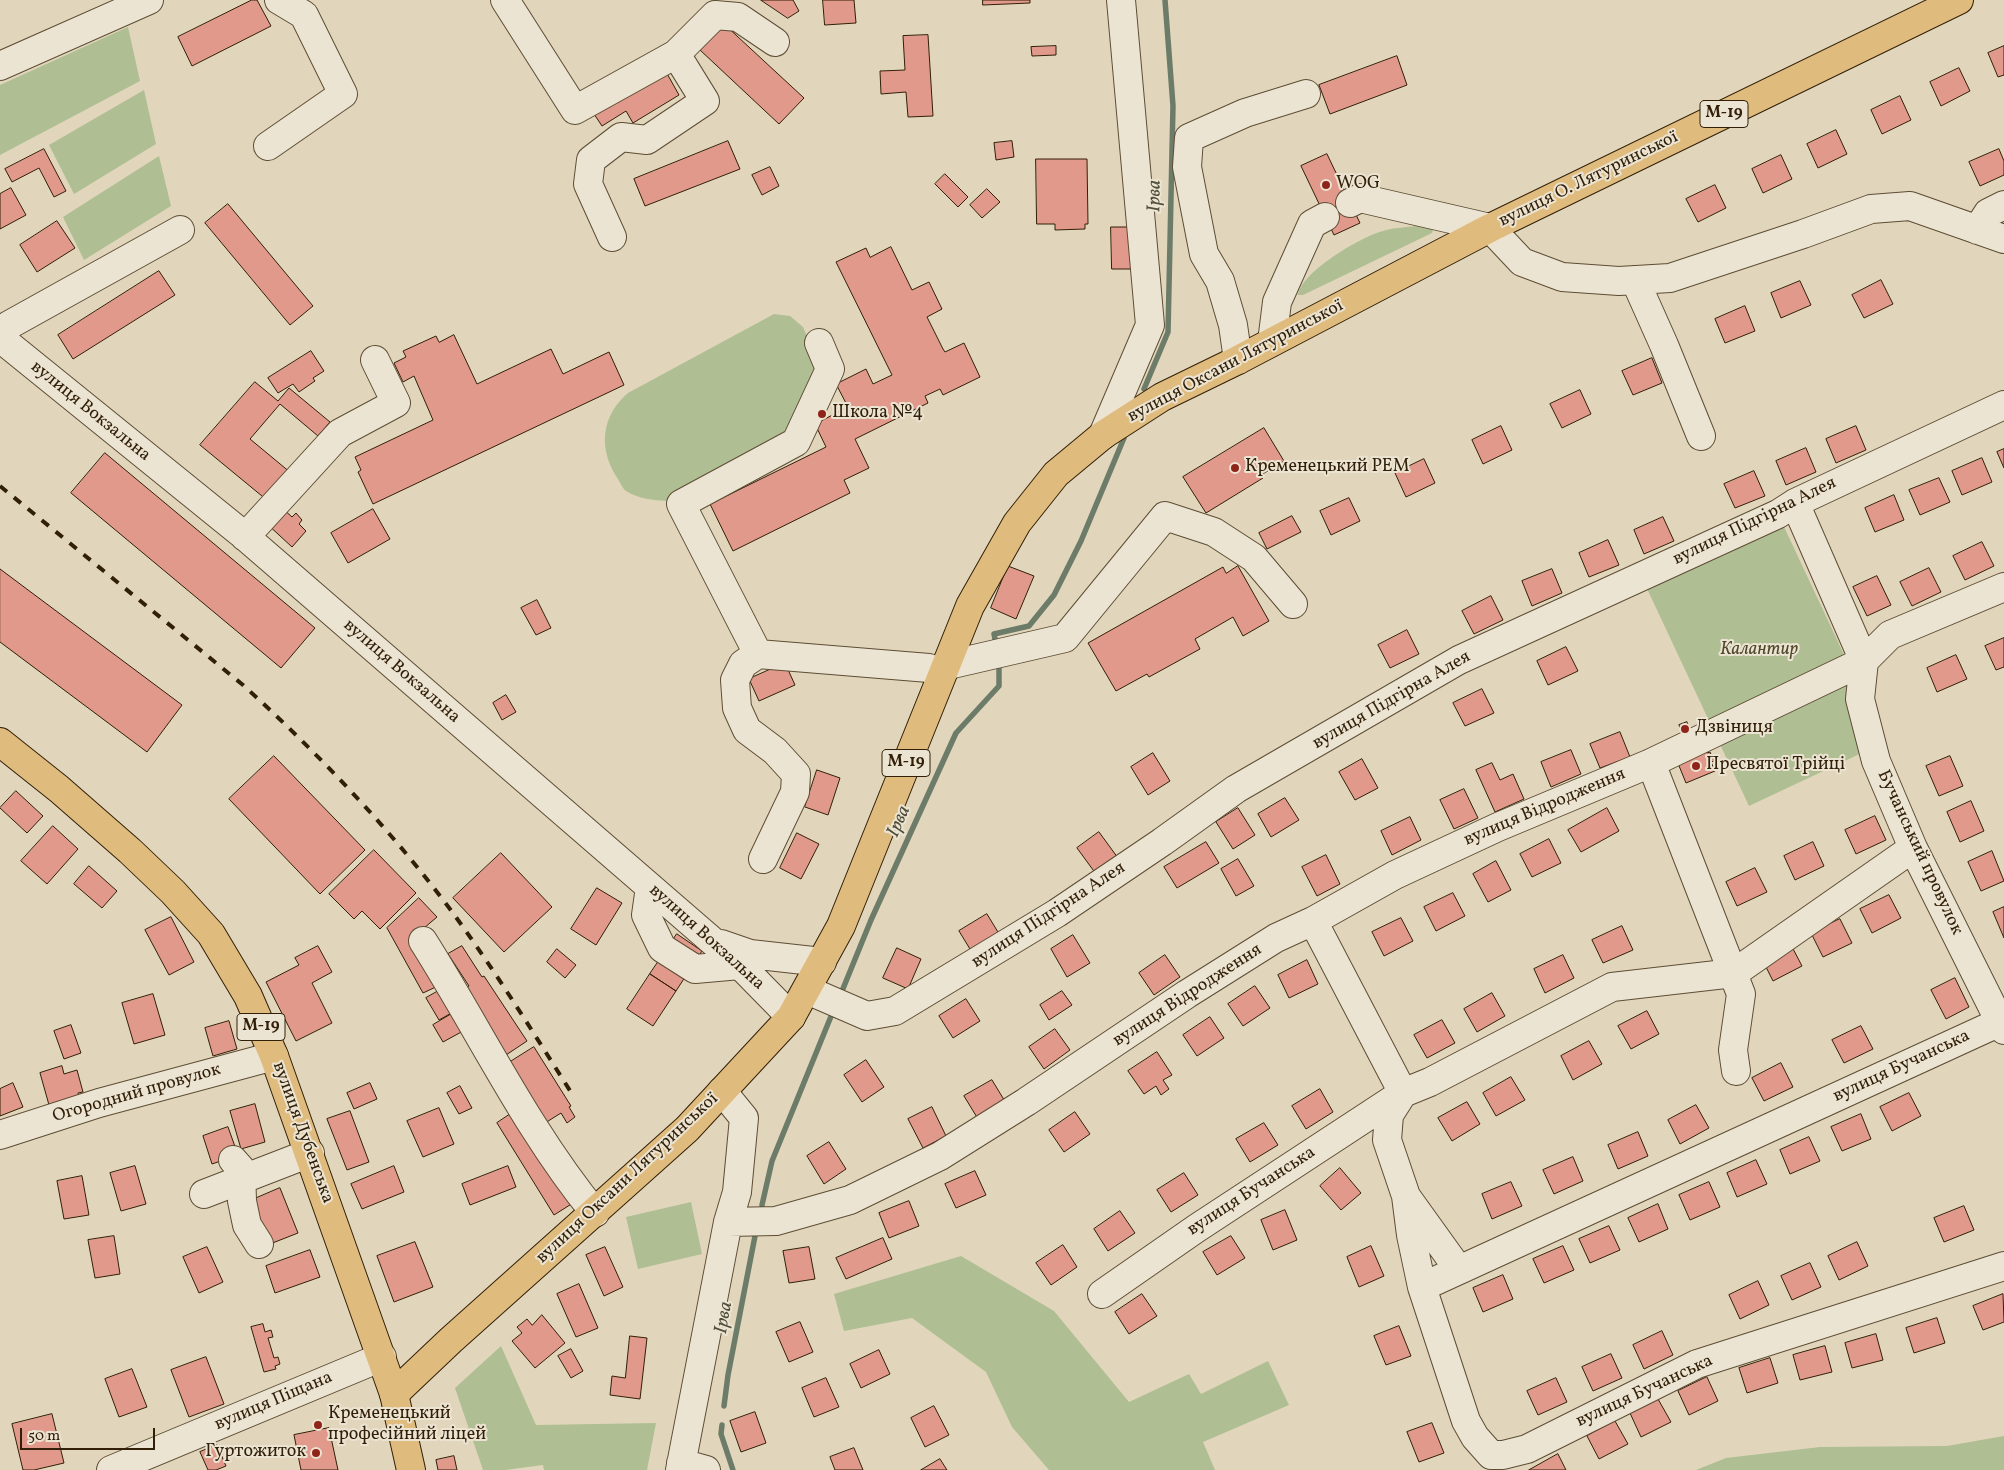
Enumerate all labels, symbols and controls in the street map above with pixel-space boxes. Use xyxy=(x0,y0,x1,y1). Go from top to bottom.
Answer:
road number: М-19 xyxy=(1700,100,1748,128)
street label: вулиця О. Лятуринської xyxy=(1496,127,1682,233)
place label: WOG xyxy=(1336,174,1380,196)
marker: WOG xyxy=(1320,179,1332,191)
water label: Ірва xyxy=(1144,180,1168,212)
street label: вулиця Оксани Лятуринської xyxy=(1124,296,1348,428)
street label: вулиця Вокзальна xyxy=(26,357,154,467)
place label: Школа №4 xyxy=(832,403,923,425)
marker: Школа №4 xyxy=(816,408,828,420)
place label: Кременецький РЕМ xyxy=(1245,457,1409,479)
marker: Кременецький РЕМ xyxy=(1229,462,1241,474)
street label: вулиця Підгірна Алея xyxy=(1670,473,1840,571)
street label: вулиця Вокзальна xyxy=(338,615,464,729)
park label: Калантир xyxy=(1720,640,1798,662)
street label: вулиця Підгірна Алея xyxy=(1309,647,1475,755)
place label: Дзвіниця xyxy=(1695,718,1773,740)
marker: Дзвіниця xyxy=(1679,723,1691,735)
road number: М-19 xyxy=(882,750,930,776)
place label: Пресвятої Трійці xyxy=(1706,755,1845,777)
marker: Пресвятої Трійці xyxy=(1690,760,1702,772)
street label: вулиця Відродження xyxy=(1461,764,1629,852)
street label: Бучанський провулок xyxy=(1871,767,1967,939)
water label: Ірва xyxy=(883,803,917,841)
street label: вулиця Підгірна Алея xyxy=(968,858,1130,974)
street label: вулиця Вокзальна xyxy=(644,880,768,996)
street label: вулиця Відродження xyxy=(1109,940,1267,1052)
road number: М-19 xyxy=(237,1014,285,1040)
street label: вулиця Бучанська xyxy=(1830,1026,1974,1108)
street label: вулиця Дубенська xyxy=(266,1059,338,1207)
street label: Огородний провулок xyxy=(50,1060,224,1128)
street label: вулиця Оксани Лятуринської xyxy=(532,1089,724,1269)
street label: вулиця Бучанська xyxy=(1184,1143,1320,1241)
water label: Ірва xyxy=(711,1300,739,1336)
street label: вулиця Бучанська xyxy=(1573,1351,1717,1433)
street label: вулиця Піщана xyxy=(212,1367,336,1437)
place label: Кременецький професійний ліцей xyxy=(328,1404,486,1446)
scale bar xyxy=(22,1418,158,1450)
marker: Кременецький професійний ліцей xyxy=(312,1419,324,1431)
text: 50 m xyxy=(28,1426,60,1447)
place label: Гуртожиток xyxy=(205,1442,306,1464)
marker: Гуртожиток xyxy=(310,1447,322,1459)

